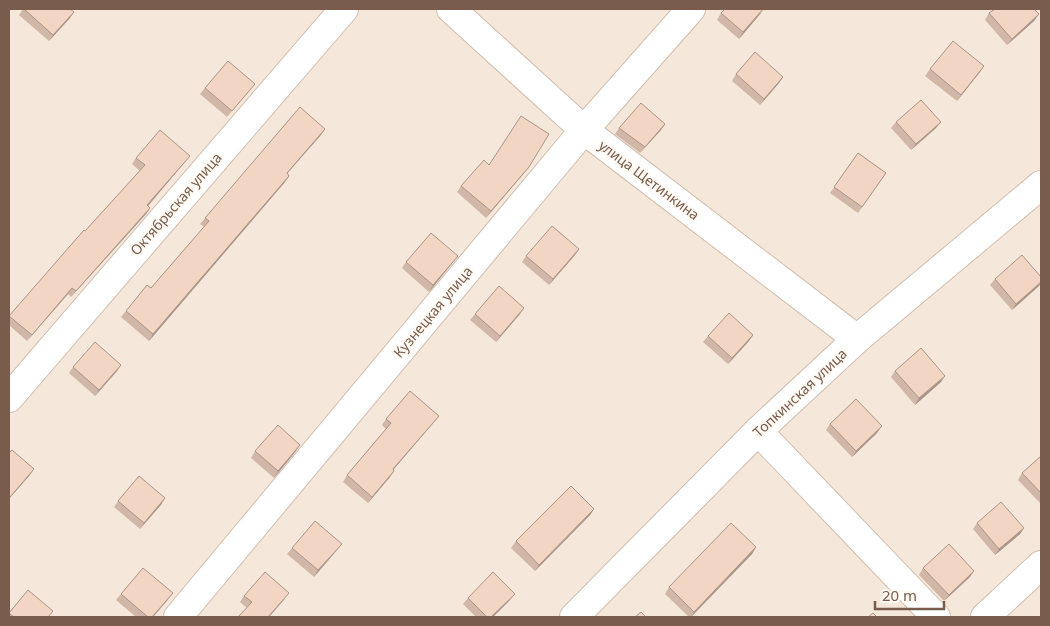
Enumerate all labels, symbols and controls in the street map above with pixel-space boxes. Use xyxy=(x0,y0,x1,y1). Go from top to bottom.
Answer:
street label: улица Щетинкина xyxy=(595,135,704,224)
street label: Октябрьская улица xyxy=(126,148,226,259)
street label: Кузнецкая улица xyxy=(389,262,476,361)
street label: Топкинская улица xyxy=(749,344,851,441)
scale bar xyxy=(875,578,944,610)
text: 20 m xyxy=(882,585,917,605)

